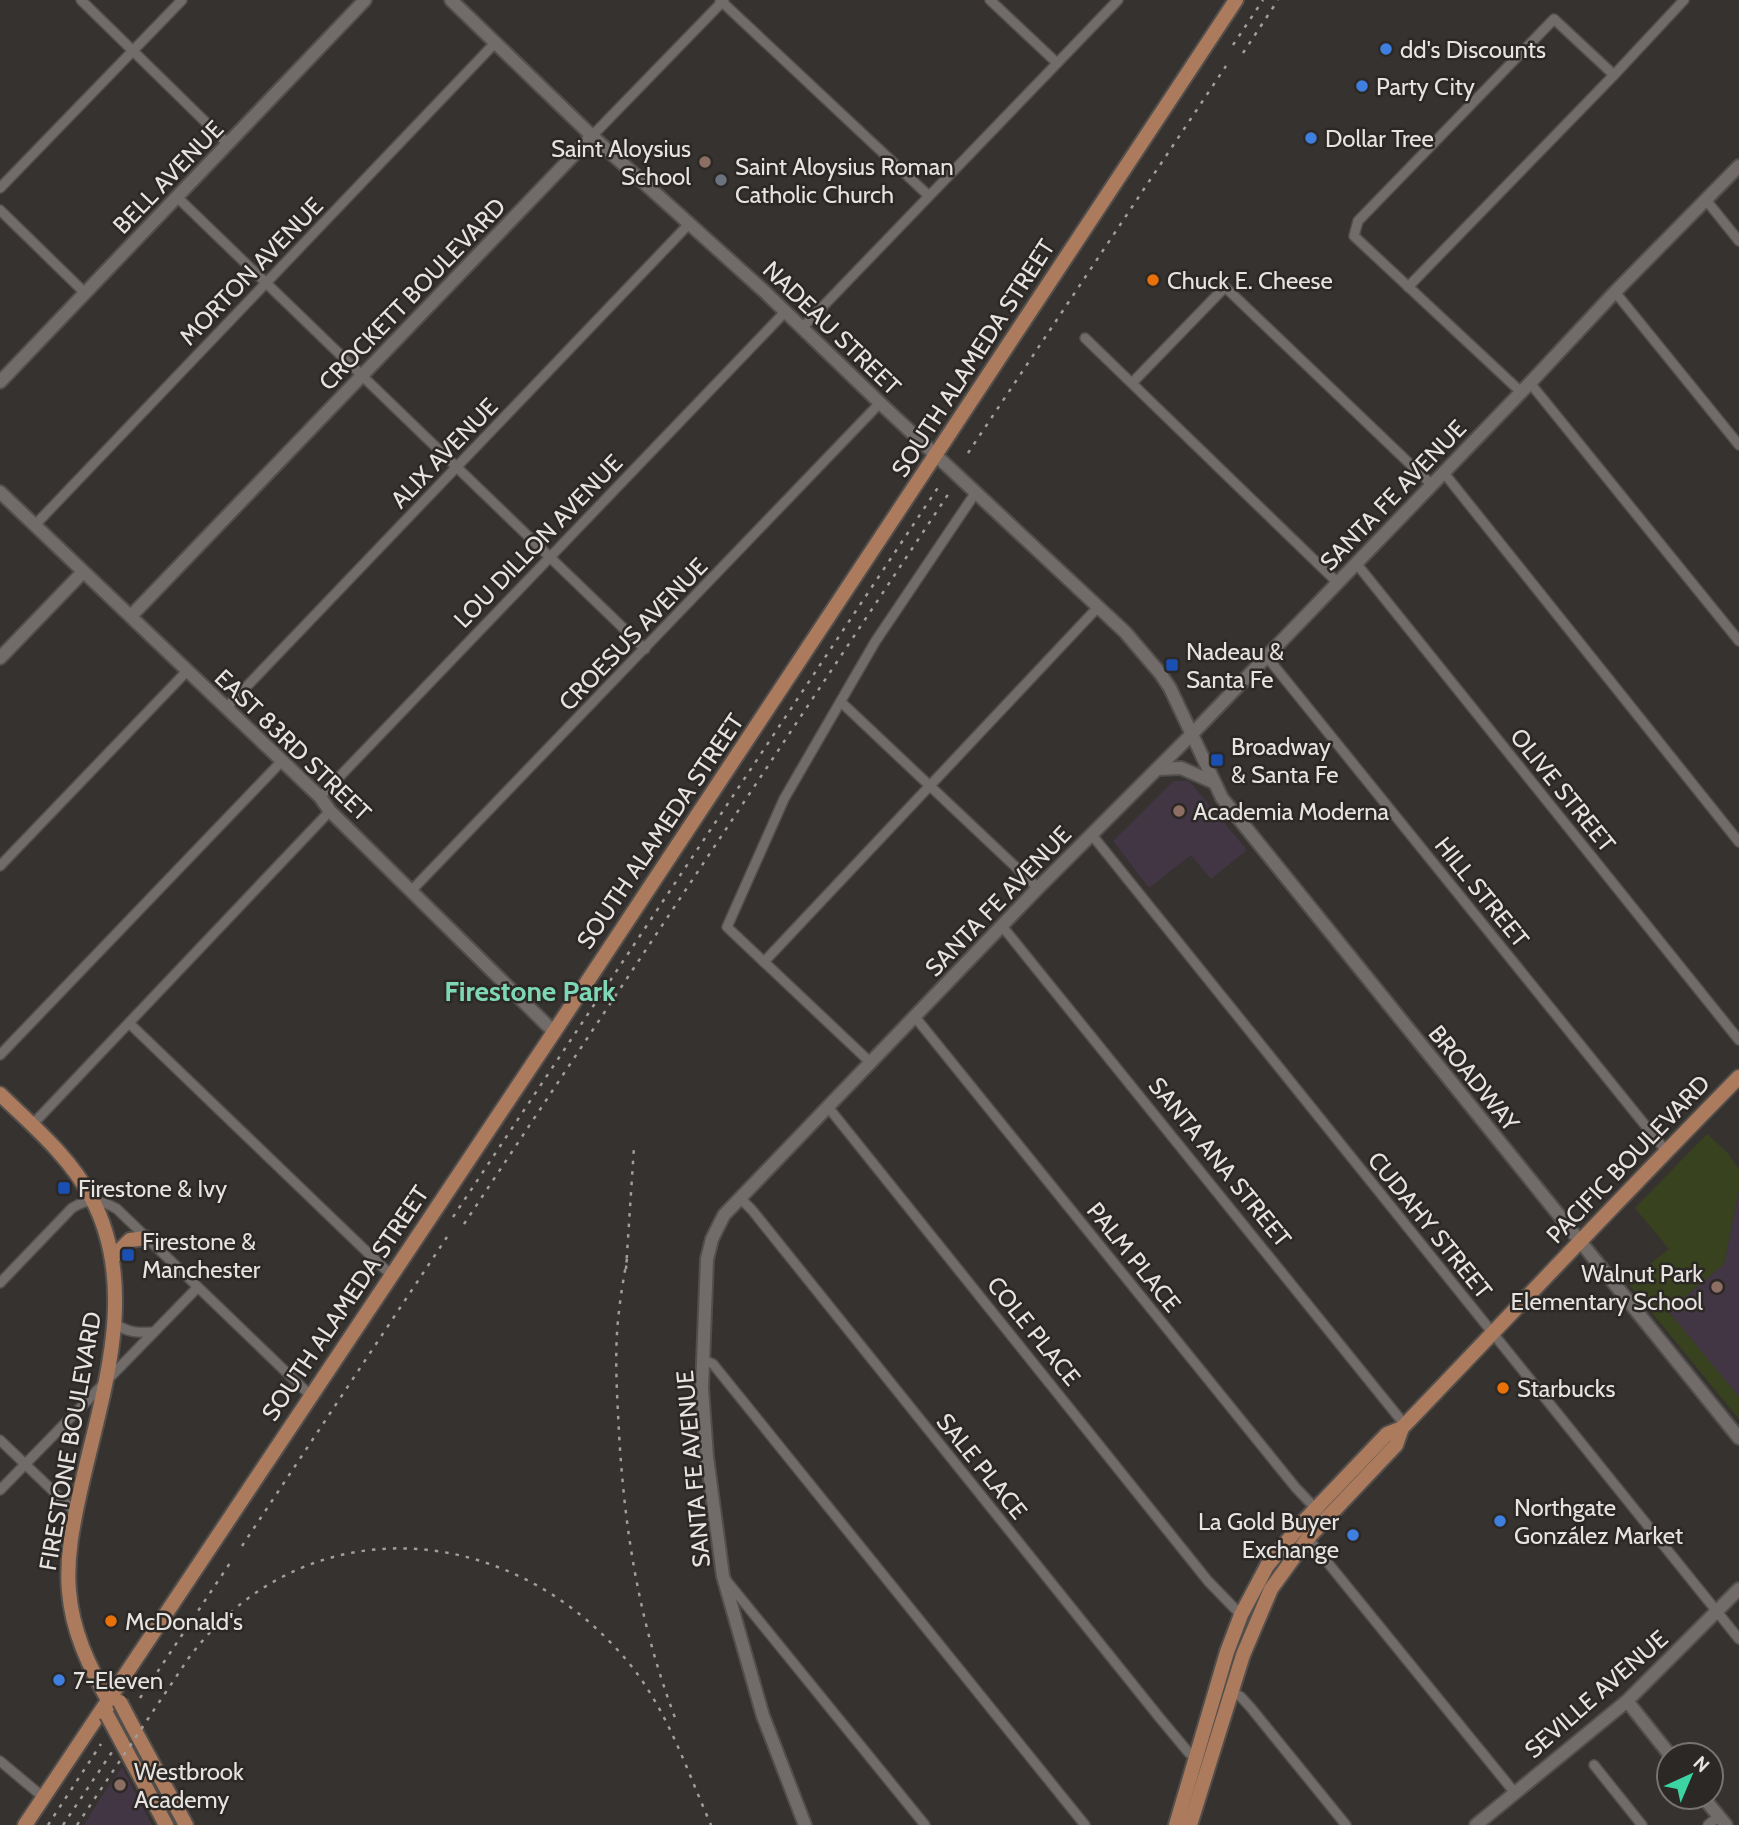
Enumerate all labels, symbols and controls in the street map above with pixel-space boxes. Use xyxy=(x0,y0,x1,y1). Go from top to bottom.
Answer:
place label: dd's Discounts xyxy=(1400,35,1546,64)
marker: dd's Discounts xyxy=(1378,41,1394,57)
place label: Party City xyxy=(1376,72,1475,101)
marker: Party City xyxy=(1354,78,1370,94)
street label: BELL AVENUE xyxy=(107,114,229,240)
place label: Dollar Tree xyxy=(1325,124,1434,153)
marker: Dollar Tree xyxy=(1303,130,1319,146)
place label: Saint Aloysius School xyxy=(551,134,691,191)
place label: Saint Aloysius Roman Catholic Church xyxy=(735,152,954,209)
marker: Saint Aloysius School xyxy=(697,154,713,170)
marker: Saint Aloysius Roman Catholic Church xyxy=(713,172,729,188)
street label: MORTON AVENUE xyxy=(173,191,329,351)
street label: CROCKETT BOULEVARD xyxy=(313,192,511,396)
street label: SOUTH ALAMEDA STREET xyxy=(885,234,1061,482)
street label: NADEAU STREET xyxy=(757,255,907,401)
place label: Chuck E. Cheese xyxy=(1167,266,1333,295)
marker: Chuck E. Cheese xyxy=(1145,272,1161,288)
street label: ALIX AVENUE xyxy=(384,392,504,514)
street label: SANTA FE AVENUE xyxy=(1314,414,1472,576)
street label: LOU DILLON AVENUE xyxy=(448,448,628,634)
street label: CROESUS AVENUE xyxy=(553,552,713,716)
place label: Nadeau & Santa Fe xyxy=(1186,637,1284,694)
marker: Nadeau & Santa Fe xyxy=(1164,657,1180,673)
street label: EAST 83RD STREET xyxy=(209,663,377,827)
street label: SOUTH ALAMEDA STREET xyxy=(570,708,750,954)
street label: OLIVE STREET xyxy=(1504,722,1622,858)
place label: Broadway & Santa Fe xyxy=(1231,732,1339,789)
marker: Broadway & Santa Fe xyxy=(1209,752,1225,768)
place label: Academia Moderna xyxy=(1193,797,1390,826)
marker: Academia Moderna xyxy=(1171,803,1187,819)
street label: SANTA FE AVENUE xyxy=(919,820,1077,982)
street label: HILL STREET xyxy=(1429,831,1535,953)
district label: Firestone Park xyxy=(444,974,616,1008)
street label: BROADWAY xyxy=(1423,1019,1526,1137)
street label: PACIFIC BOULEVARD xyxy=(1540,1069,1716,1249)
street label: SANTA ANA STREET xyxy=(1143,1071,1297,1253)
street label: CUDAHY STREET xyxy=(1362,1146,1498,1305)
place label: Firestone & Ivy xyxy=(78,1174,227,1203)
marker: Firestone & Ivy xyxy=(56,1180,72,1196)
street label: SOUTH ALAMEDA STREET xyxy=(255,1180,435,1426)
street label: PALM PLACE xyxy=(1081,1196,1187,1318)
place label: Firestone & Manchester xyxy=(142,1227,261,1284)
marker: Firestone & Manchester xyxy=(120,1247,136,1263)
place label: Walnut Park Elementary School xyxy=(1511,1259,1703,1316)
street label: COLE PLACE xyxy=(981,1271,1087,1391)
marker: Walnut Park Elementary School xyxy=(1709,1279,1725,1295)
street label: FIRESTONE BOULEVARD xyxy=(33,1309,107,1573)
street label: SANTA FE AVENUE xyxy=(670,1369,716,1569)
place label: Starbucks xyxy=(1517,1374,1615,1403)
marker: Starbucks xyxy=(1495,1380,1511,1396)
street label: SALE PLACE xyxy=(930,1407,1034,1525)
place label: Northgate González Market xyxy=(1514,1493,1683,1550)
place label: La Gold Buyer Exchange xyxy=(1198,1507,1339,1564)
marker: Northgate González Market xyxy=(1492,1513,1508,1529)
marker: La Gold Buyer Exchange xyxy=(1345,1527,1361,1543)
place label: McDonald's xyxy=(125,1607,243,1636)
marker: McDonald's xyxy=(103,1613,119,1629)
street label: SEVILLE AVENUE xyxy=(1519,1624,1673,1764)
place label: 7-Eleven xyxy=(73,1666,163,1695)
marker: 7-Eleven xyxy=(51,1672,67,1688)
north arrow xyxy=(1655,1741,1725,1811)
text: N xyxy=(1689,1751,1714,1777)
place label: Westbrook Academy xyxy=(134,1757,244,1814)
marker: Westbrook Academy xyxy=(112,1777,128,1793)

